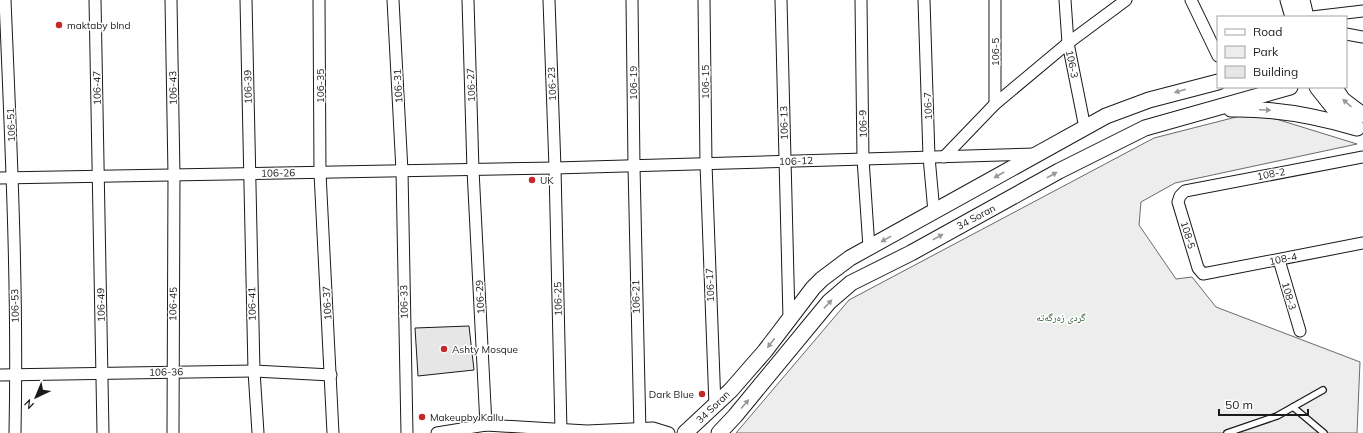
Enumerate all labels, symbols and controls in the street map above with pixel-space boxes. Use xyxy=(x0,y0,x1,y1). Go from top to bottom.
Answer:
legend xyxy=(1217,16,1347,88)
place label: maktaby blnd xyxy=(67,19,130,32)
marker: maktaby blnd xyxy=(54,20,64,30)
text: Road xyxy=(1253,24,1282,39)
street label: 106-5 xyxy=(989,38,1002,66)
text: Park xyxy=(1253,44,1279,59)
street label: 106-3 xyxy=(1063,49,1081,79)
text: Building xyxy=(1253,64,1298,79)
street label: 106-15 xyxy=(699,65,712,99)
street label: 106-19 xyxy=(627,66,640,100)
street label: 106-23 xyxy=(545,67,559,101)
street label: 106-27 xyxy=(464,68,478,102)
street label: 106-35 xyxy=(314,69,327,103)
street label: 106-31 xyxy=(391,69,405,103)
street label: 106-39 xyxy=(241,70,255,104)
street label: 106-47 xyxy=(90,71,104,105)
street label: 106-43 xyxy=(166,71,180,105)
one-way arrow xyxy=(1174,89,1186,95)
street label: 106-7 xyxy=(921,92,935,120)
one-way arrow xyxy=(1341,98,1352,107)
street label: 106-13 xyxy=(777,106,791,140)
one-way arrow xyxy=(1259,107,1272,113)
street label: 106-51 xyxy=(4,108,18,142)
street label: 106-9 xyxy=(856,110,870,138)
street label: 106-12 xyxy=(779,154,813,168)
street label: 108-2 xyxy=(1256,165,1286,183)
street label: 106-26 xyxy=(261,166,295,180)
one-way arrow xyxy=(993,171,1005,178)
one-way arrow xyxy=(1046,171,1058,178)
place label: UK xyxy=(540,174,554,187)
marker: UK xyxy=(527,175,537,185)
street label: 34 Soran xyxy=(954,201,998,233)
street label: 108-5 xyxy=(1178,220,1198,250)
one-way arrow xyxy=(932,234,944,241)
one-way arrow xyxy=(880,235,892,242)
street label: 108-4 xyxy=(1268,250,1298,268)
street label: 106-17 xyxy=(703,268,717,302)
street label: 106-29 xyxy=(473,280,487,314)
street label: 106-21 xyxy=(629,280,643,314)
street label: 108-3 xyxy=(1279,281,1299,311)
street label: 106-25 xyxy=(551,282,565,316)
street label: 106-33 xyxy=(397,285,411,319)
street label: 106-37 xyxy=(320,286,334,320)
street label: 106-45 xyxy=(166,287,180,321)
street label: 106-41 xyxy=(245,287,259,321)
street label: 106-49 xyxy=(94,288,108,322)
street label: 106-53 xyxy=(8,289,22,323)
one-way arrow xyxy=(823,299,832,309)
park label: گردی زەرگەتە xyxy=(1036,311,1086,324)
one-way arrow xyxy=(767,338,775,348)
place label: Ashty Mosque xyxy=(452,343,518,356)
marker: Ashty Mosque xyxy=(439,344,449,354)
street label: 106-36 xyxy=(149,365,183,379)
north arrow xyxy=(16,377,56,417)
place label: Dark Blue xyxy=(649,388,694,401)
street label: 34 Soran xyxy=(693,388,733,426)
marker: Dark Blue xyxy=(697,389,707,399)
scale bar xyxy=(1219,391,1308,417)
text: N xyxy=(21,396,37,412)
text: 50 m xyxy=(1225,397,1253,412)
one-way arrow xyxy=(740,399,749,409)
place label: Makeupby Kallu xyxy=(430,411,504,424)
marker: Makeupby Kallu xyxy=(417,412,427,422)

